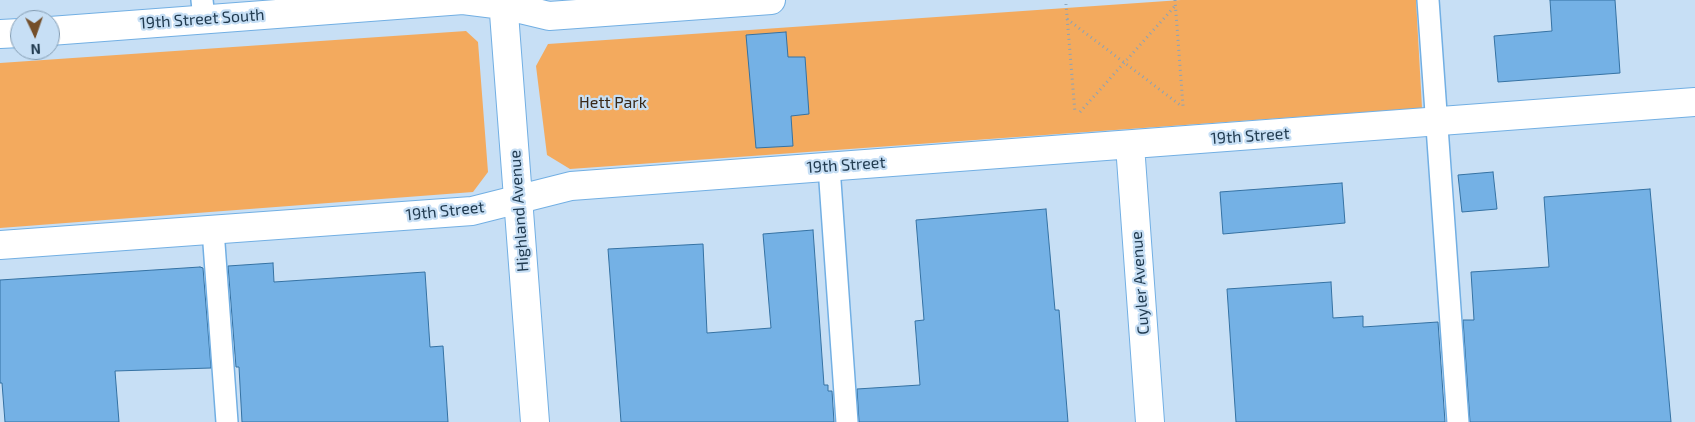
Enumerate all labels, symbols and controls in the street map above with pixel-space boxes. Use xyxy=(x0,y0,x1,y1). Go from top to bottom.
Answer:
street label: 19th Street South xyxy=(139,5,265,33)
north arrow xyxy=(10,10,60,60)
text: N xyxy=(30,41,41,58)
park label: Hett Park xyxy=(579,93,647,113)
street label: 19th Street xyxy=(1210,124,1290,148)
street label: Highland Avenue xyxy=(505,149,533,273)
street label: 19th Street xyxy=(806,153,886,177)
street label: 19th Street xyxy=(405,197,485,225)
street label: Cuyler Avenue xyxy=(1127,231,1153,335)

